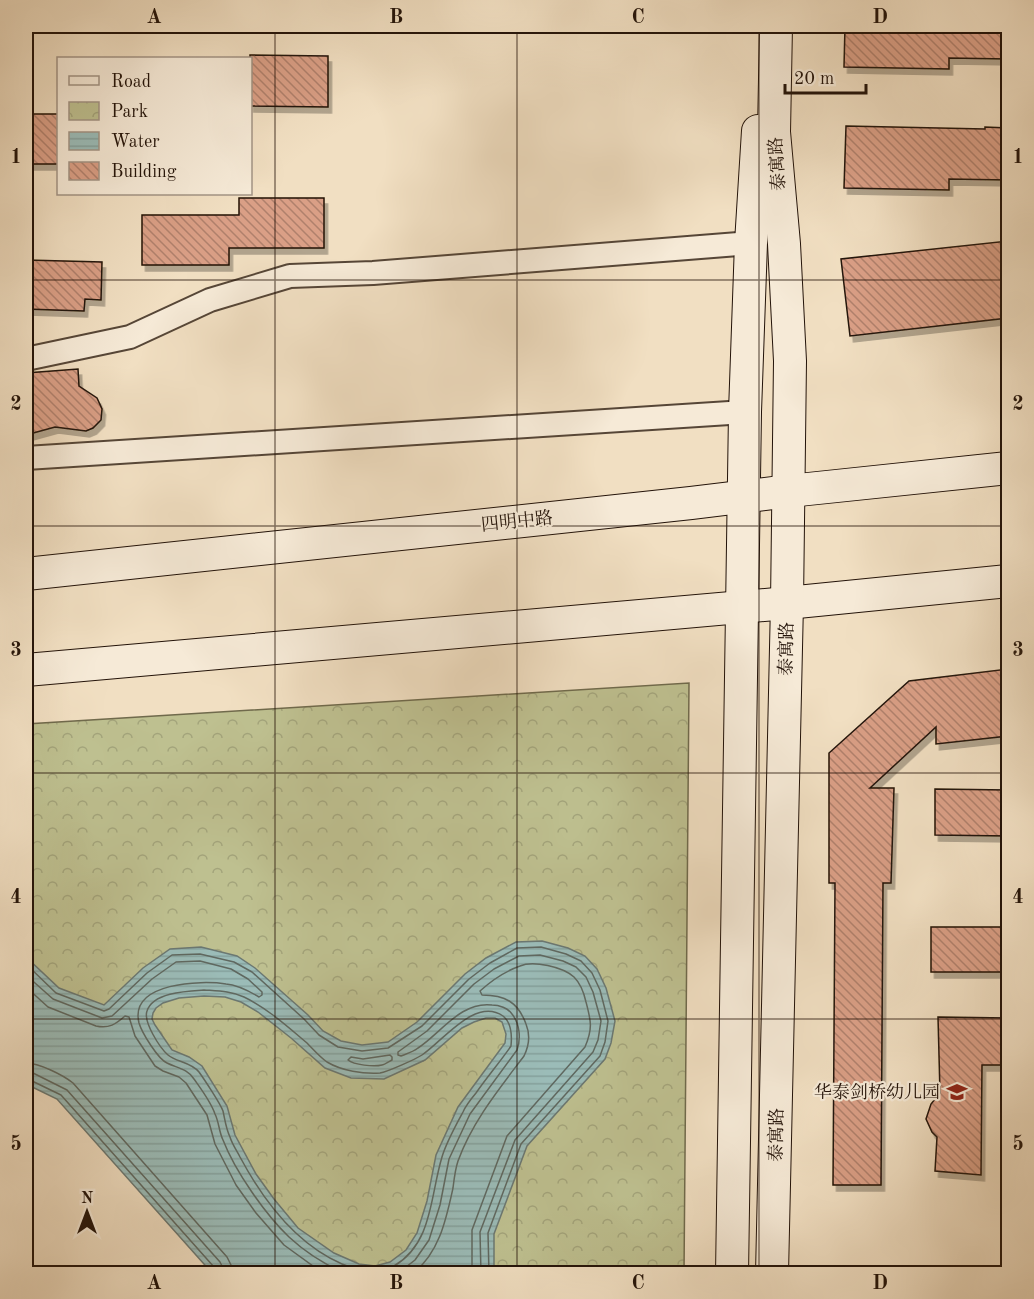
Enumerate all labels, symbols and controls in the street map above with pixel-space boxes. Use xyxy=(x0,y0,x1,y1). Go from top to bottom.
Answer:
text: A xyxy=(146,8,162,28)
text: B xyxy=(389,8,403,28)
text: C xyxy=(631,8,645,28)
text: D xyxy=(872,8,888,28)
legend xyxy=(57,57,252,195)
scale bar xyxy=(785,57,866,95)
text: 20 m xyxy=(794,70,834,88)
text: Road xyxy=(111,73,151,91)
text: Park xyxy=(111,103,148,121)
text: Water xyxy=(111,133,160,151)
street label: 泰寓路 xyxy=(765,136,789,192)
text: 1 xyxy=(10,148,22,168)
text: 1 xyxy=(1012,148,1024,168)
text: Building xyxy=(111,163,177,181)
text: 2 xyxy=(10,395,22,415)
text: 2 xyxy=(1012,395,1024,415)
street label: 四明中路 xyxy=(480,507,554,535)
street label: 泰寓路 xyxy=(776,622,796,676)
text: 3 xyxy=(10,641,22,661)
text: 3 xyxy=(1012,641,1024,661)
text: 4 xyxy=(10,888,22,908)
text: 4 xyxy=(1012,888,1024,908)
school or university icon: 华泰剑桥幼儿园 xyxy=(945,1080,969,1104)
place label: 华泰剑桥幼儿园 xyxy=(814,1082,940,1102)
street label: 泰寓路 xyxy=(766,1108,786,1162)
text: 5 xyxy=(10,1134,22,1155)
text: 5 xyxy=(1012,1134,1024,1155)
north arrow xyxy=(57,1182,117,1242)
text: N xyxy=(81,1191,94,1207)
text: A xyxy=(146,1274,162,1294)
text: B xyxy=(389,1274,403,1294)
text: C xyxy=(631,1274,645,1294)
text: D xyxy=(872,1274,888,1294)

